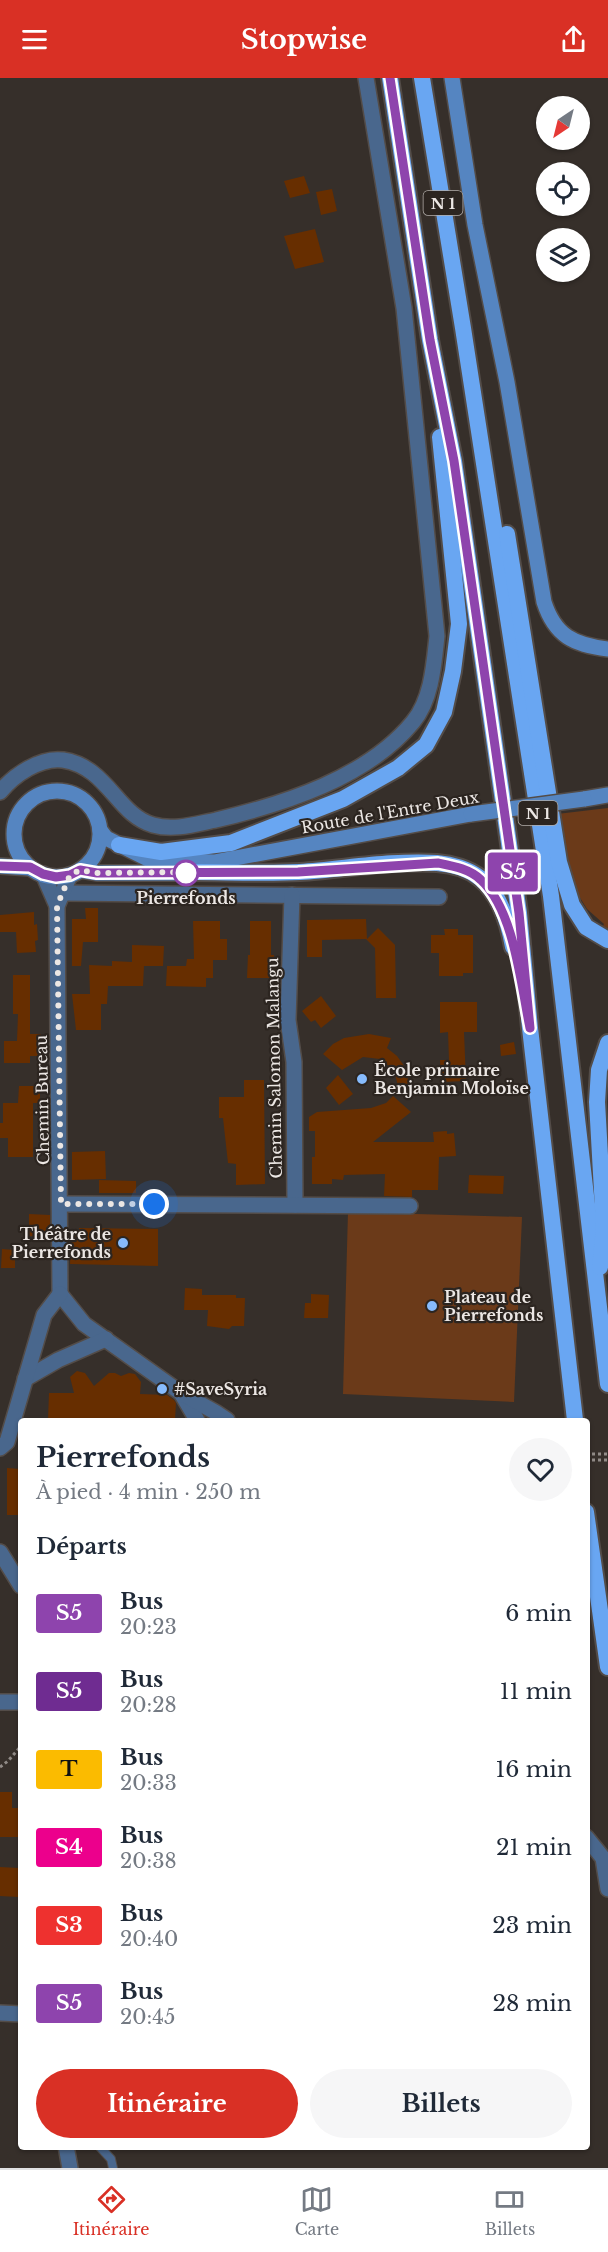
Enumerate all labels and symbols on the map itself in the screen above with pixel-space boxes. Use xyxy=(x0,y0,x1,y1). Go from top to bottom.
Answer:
north arrow xyxy=(536,96,590,150)
road number: N 1 xyxy=(424,191,462,215)
street label: Route de l'Entre Deux xyxy=(299,786,481,838)
road number: N 1 xyxy=(518,801,558,825)
line badge: S5 xyxy=(486,852,540,892)
marker: Pierrefonds xyxy=(173,860,199,886)
place label: Pierrefonds xyxy=(136,888,236,908)
street label: Chemin Salomon Malangu xyxy=(262,957,286,1179)
street label: Chemin Bureau xyxy=(31,1034,53,1165)
place label: École primaire Benjamin Moloïse xyxy=(374,1060,529,1098)
marker: École primaire Benjamin Moloïse xyxy=(355,1072,369,1086)
your location xyxy=(139,1189,169,1219)
place label: Théâtre de Pierrefonds xyxy=(12,1224,111,1262)
marker: Théâtre de Pierrefonds xyxy=(116,1236,130,1250)
place label: Plateau de Pierrefonds xyxy=(444,1287,543,1325)
marker: Plateau de Pierrefonds xyxy=(425,1299,439,1313)
place label: #SaveSyria xyxy=(174,1379,267,1399)
marker: #SaveSyria xyxy=(155,1382,169,1396)

